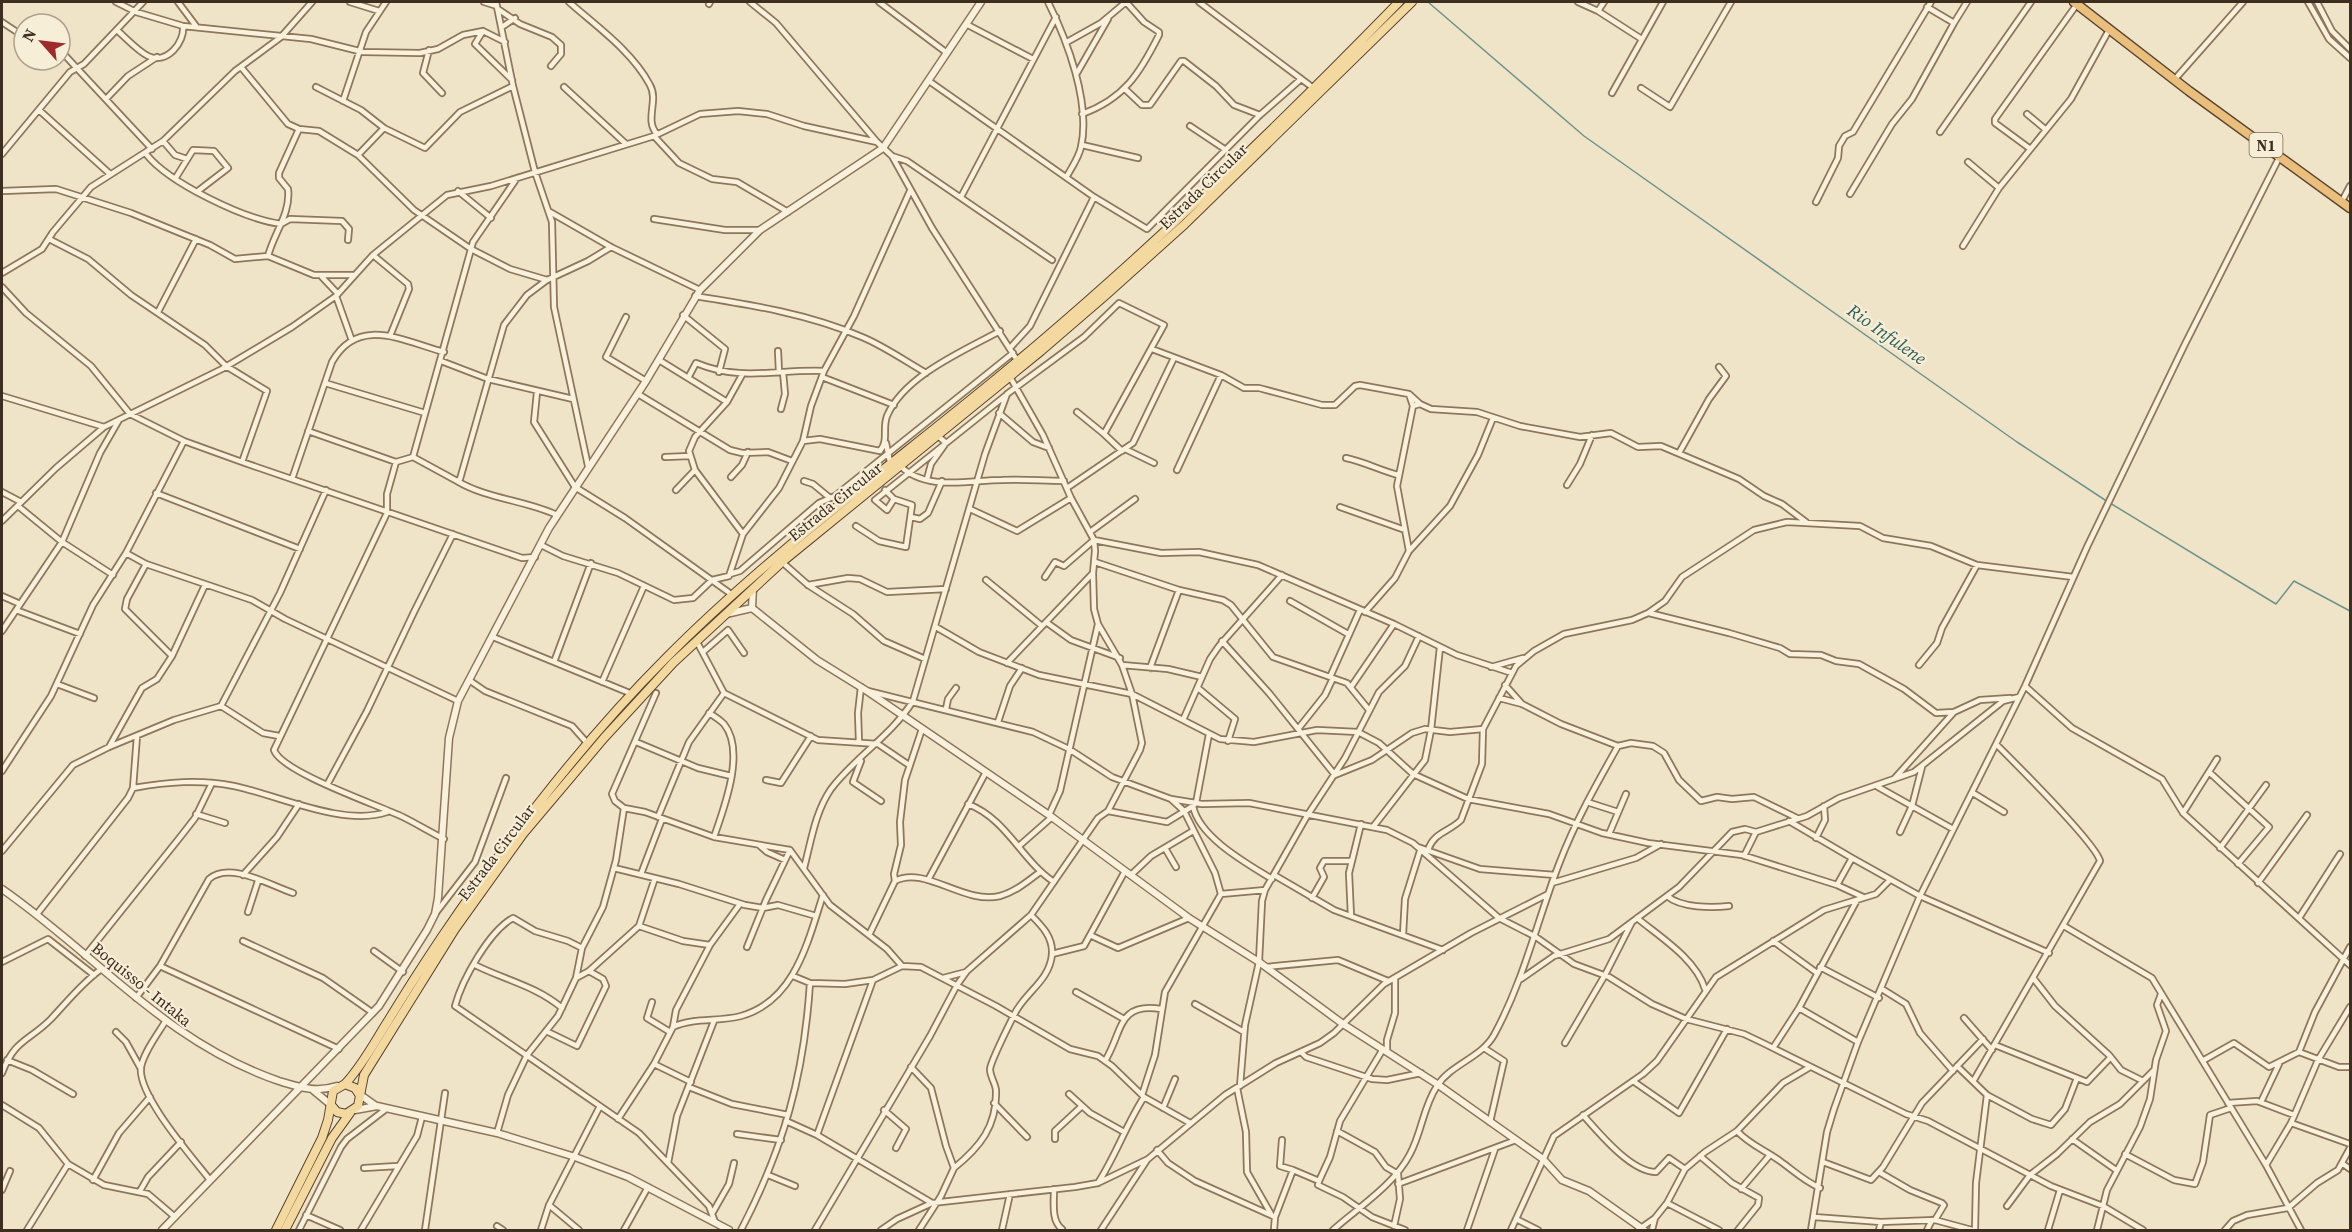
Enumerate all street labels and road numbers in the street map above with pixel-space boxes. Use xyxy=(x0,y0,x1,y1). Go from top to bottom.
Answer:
road number: N1 xyxy=(2250,133,2282,157)
street label: Estrada Circular xyxy=(1154,138,1252,234)
street label: Estrada Circular xyxy=(783,456,887,546)
street label: Estrada Circular xyxy=(452,799,540,905)
street label: Boquisso - Intaka xyxy=(87,937,197,1032)

